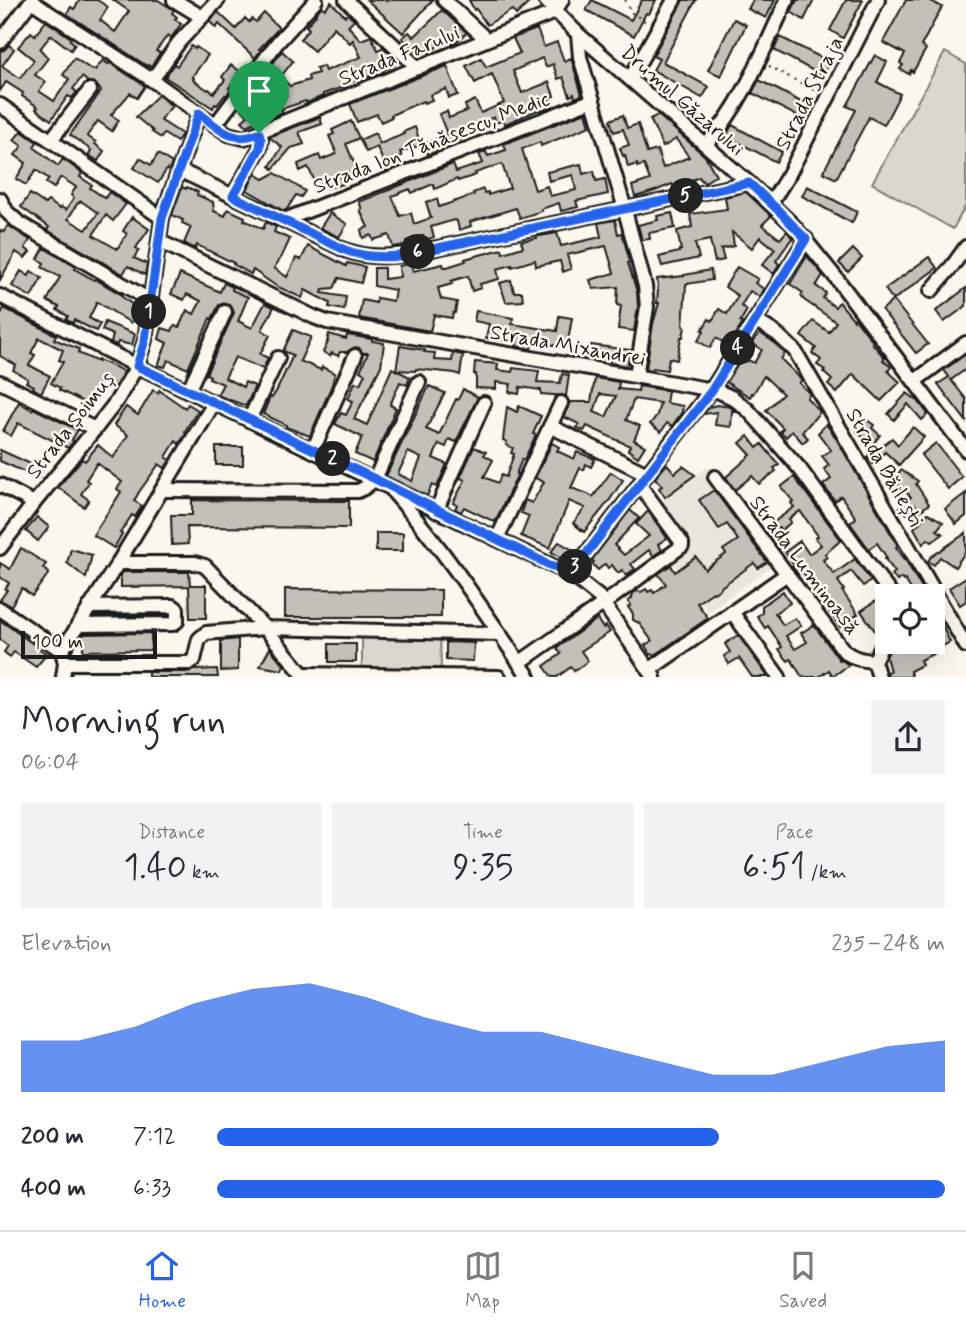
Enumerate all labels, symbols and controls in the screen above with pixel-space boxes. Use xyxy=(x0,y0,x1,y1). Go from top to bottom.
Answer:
street label: Strada Farului xyxy=(335,19,464,93)
street label: Strada Straja xyxy=(769,32,851,155)
street label: Drumul Găzarului xyxy=(614,39,751,163)
pin xyxy=(229,61,289,133)
icon: arrive xyxy=(240,72,278,110)
street label: Strada Ion Tănăsescu, Medic xyxy=(309,85,553,201)
pin: 5 xyxy=(668,178,704,214)
text: 5 xyxy=(680,183,691,208)
pin: 6 xyxy=(400,234,436,270)
text: 6 xyxy=(413,239,422,264)
pin: 1 xyxy=(132,294,166,330)
text: 1 xyxy=(144,299,153,324)
street label: Strada Mixandrei xyxy=(488,319,648,373)
pin: 4 xyxy=(720,330,756,366)
text: 4 xyxy=(732,335,743,360)
street label: Strada Șoimuș xyxy=(20,366,121,485)
street label: Strada Băilești xyxy=(839,403,929,532)
pin: 2 xyxy=(316,442,350,476)
text: 2 xyxy=(328,446,337,471)
street label: Strada Luminoasă xyxy=(743,490,866,641)
pin: 3 xyxy=(558,550,592,584)
text: 3 xyxy=(570,554,579,579)
map controls xyxy=(875,584,945,654)
button: locate xyxy=(875,584,945,654)
scale bar xyxy=(21,628,158,660)
text: 100 m xyxy=(32,630,83,655)
text: Morning run xyxy=(21,697,226,746)
button: share xyxy=(871,700,945,774)
text: 06:04 xyxy=(21,748,80,778)
text: Distance xyxy=(138,820,205,845)
text: Time xyxy=(463,820,503,845)
text: Pace xyxy=(775,820,813,845)
text: 1.40 xyxy=(124,845,187,891)
text: 9:35 xyxy=(452,845,514,891)
text: 6:51 xyxy=(742,845,805,891)
text: km xyxy=(187,860,220,885)
text: /km xyxy=(805,860,847,885)
text: Elevation xyxy=(21,929,112,959)
text: 235–248 m xyxy=(831,929,945,959)
text: 200 m xyxy=(21,1122,84,1152)
text: 7:12 xyxy=(133,1122,176,1152)
text: 400 m xyxy=(21,1174,86,1204)
text: 6:33 xyxy=(133,1174,171,1204)
tab: Home xyxy=(139,1247,186,1314)
tab: Map xyxy=(464,1247,502,1314)
tab: Saved xyxy=(779,1247,827,1314)

